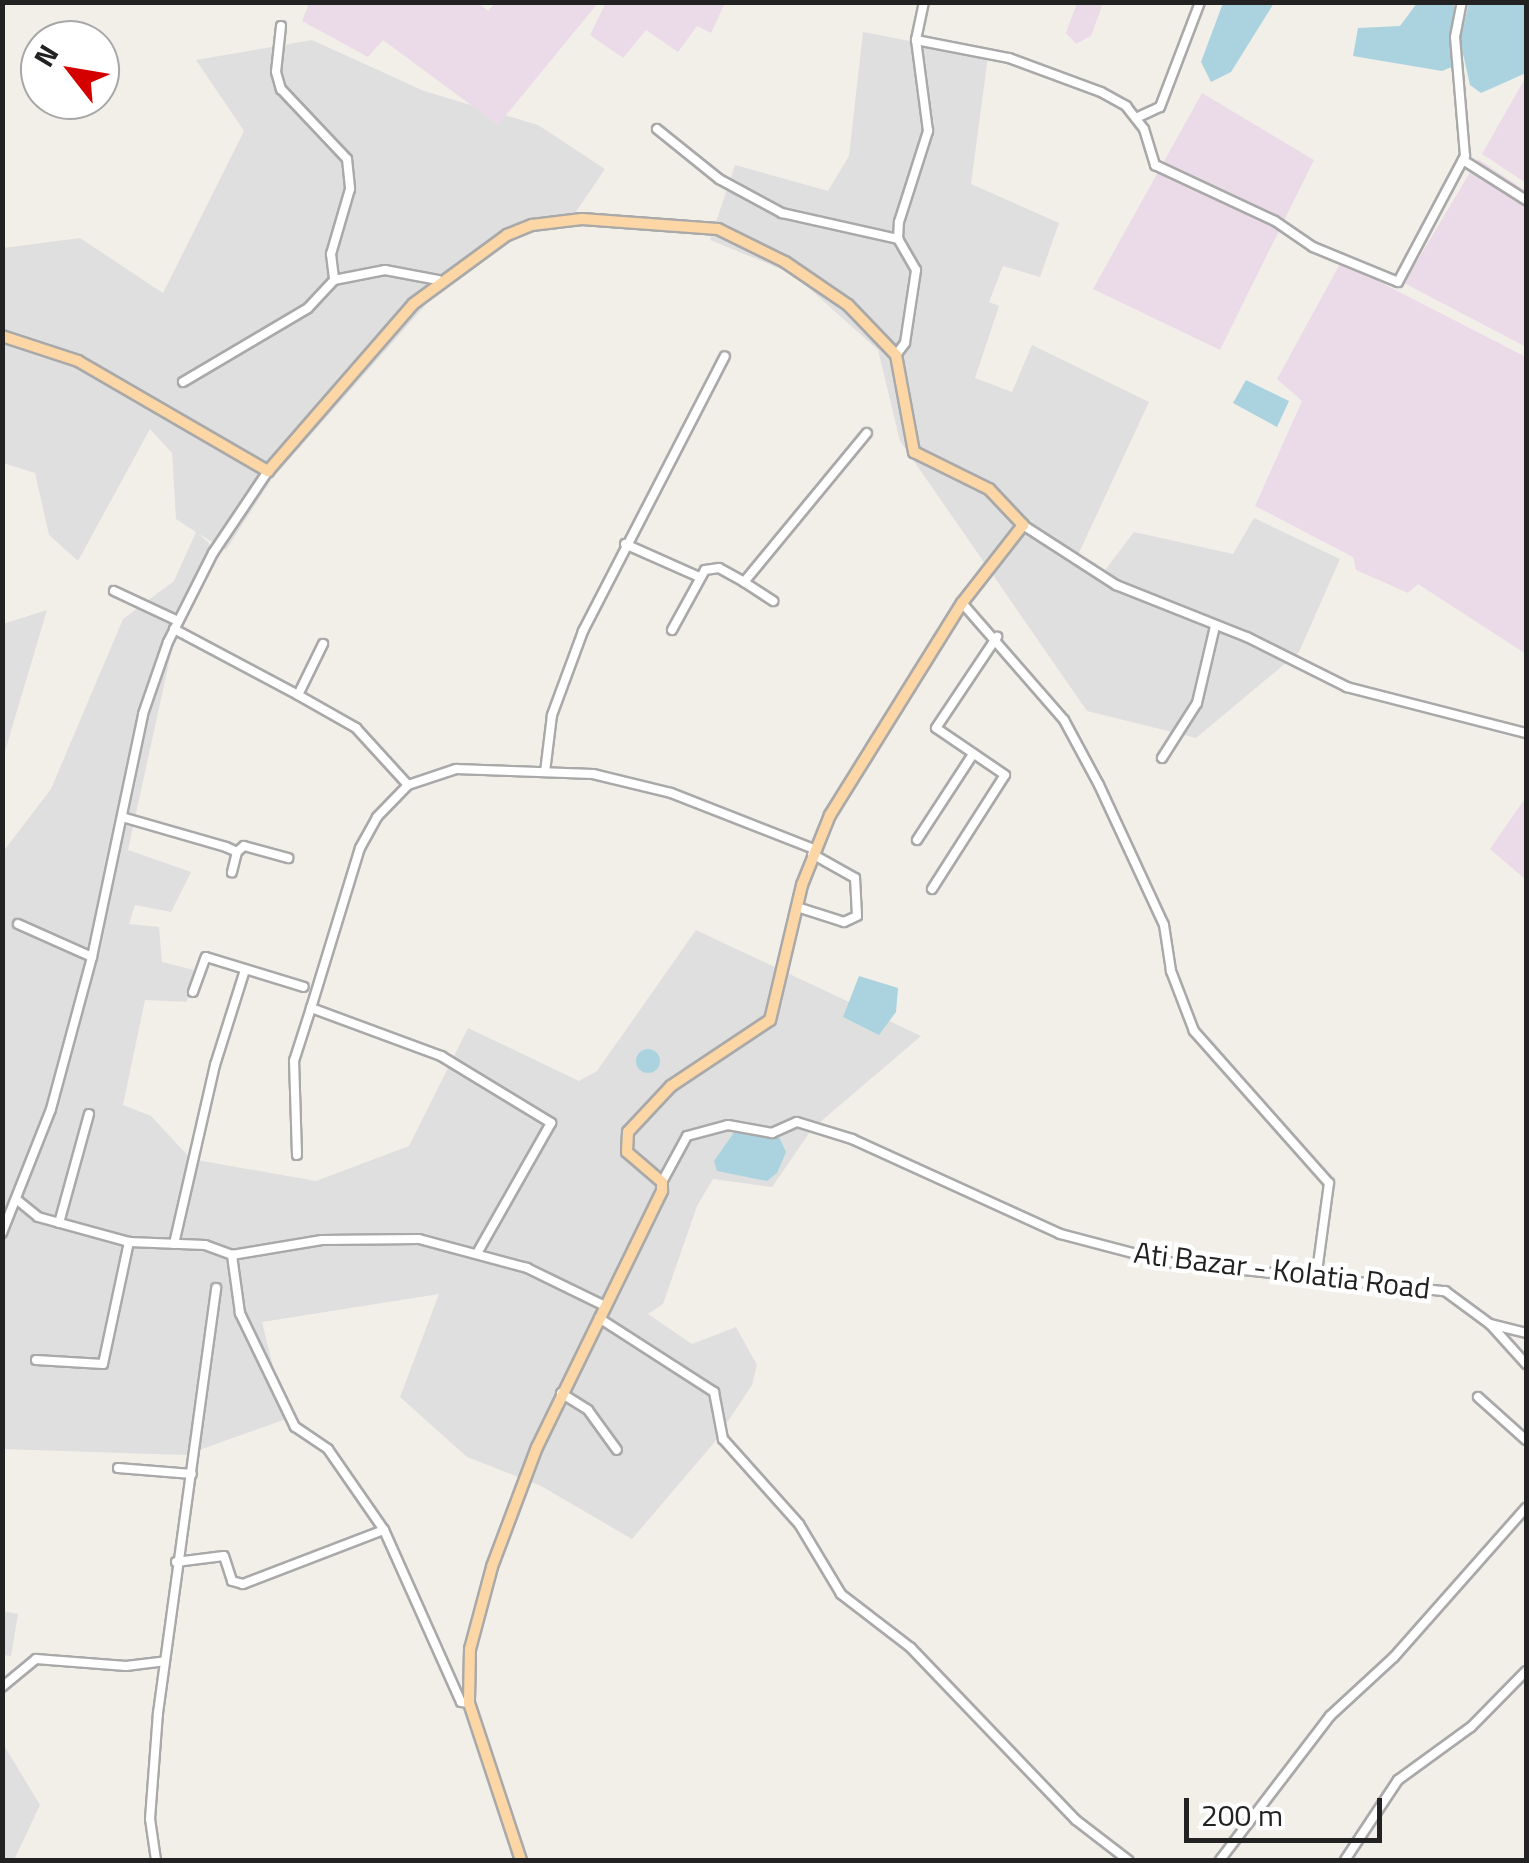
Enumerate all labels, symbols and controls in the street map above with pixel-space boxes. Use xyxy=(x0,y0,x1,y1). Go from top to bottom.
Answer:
north arrow xyxy=(20,20,120,120)
text: N xyxy=(22,36,69,75)
street label: Ati Bazar - Kolatia Road xyxy=(1132,1234,1432,1306)
scale bar xyxy=(1189,1778,1386,1840)
text: 200 m xyxy=(1201,1792,1283,1838)

